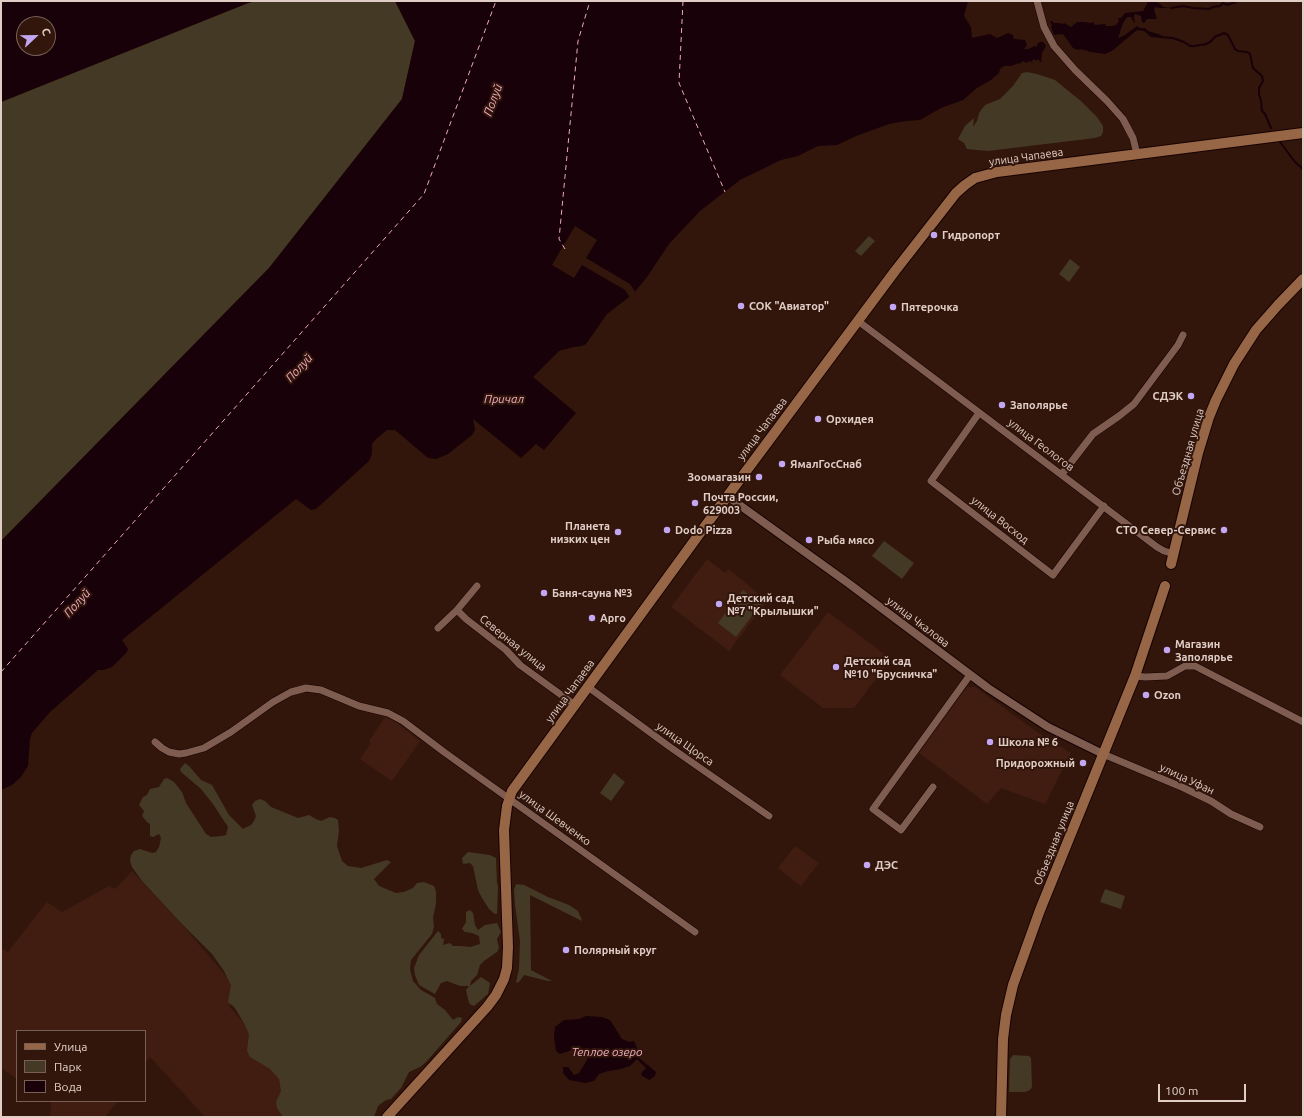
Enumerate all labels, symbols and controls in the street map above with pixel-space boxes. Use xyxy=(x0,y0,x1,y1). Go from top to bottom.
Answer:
north arrow xyxy=(16,16,56,56)
text: С xyxy=(39,26,53,37)
water label: Полуй xyxy=(481,82,505,118)
street label: улица Чапаева xyxy=(988,145,1064,169)
place label: Гидропорт xyxy=(942,228,1000,242)
marker: Гидропорт xyxy=(929,230,939,240)
place label: СОК "Авиатор" xyxy=(749,299,829,313)
place label: Пятерочка xyxy=(901,300,959,314)
marker: СОК "Авиатор" xyxy=(736,301,746,311)
marker: Пятерочка xyxy=(888,302,898,312)
water label: Полуй xyxy=(282,351,316,385)
place label: СДЭК xyxy=(1152,389,1183,403)
marker: СДЭК xyxy=(1186,391,1196,401)
water label: Причал xyxy=(484,392,524,406)
street label: улица Чапаева xyxy=(734,395,790,463)
place label: Заполярье xyxy=(1010,398,1068,412)
marker: Заполярье xyxy=(997,400,1007,410)
street label: Объездная улица xyxy=(1169,407,1207,497)
place label: Орхидея xyxy=(826,412,874,426)
marker: Орхидея xyxy=(813,414,823,424)
street label: улица Геологов xyxy=(1005,416,1077,474)
place label: ЯмалГосСнаб xyxy=(790,457,862,471)
marker: ЯмалГосСнаб xyxy=(777,459,787,469)
place label: Зоомагазин xyxy=(687,470,751,484)
marker: Зоомагазин xyxy=(754,472,764,482)
place label: Почта России, 629003 xyxy=(703,490,778,516)
street label: улица Восход xyxy=(968,493,1032,547)
marker: Почта России, 629003 xyxy=(690,498,700,508)
place label: Планета низких цен xyxy=(550,519,610,545)
place label: Dodo Pizza xyxy=(675,523,732,537)
place label: СТО Север-Сервис xyxy=(1116,523,1216,537)
marker: Dodo Pizza xyxy=(662,525,672,535)
marker: СТО Север-Сервис xyxy=(1219,525,1229,535)
marker: Планета низких цен xyxy=(613,527,623,537)
place label: Рыба мясо xyxy=(817,533,874,547)
marker: Рыба мясо xyxy=(804,535,814,545)
water label: Полуй xyxy=(61,586,93,620)
place label: Баня-сауна №3 xyxy=(552,586,633,600)
marker: Баня-сауна №3 xyxy=(539,588,549,598)
place label: Детский сад №7 "Крылышки" xyxy=(727,591,819,617)
street label: улица Чкалова xyxy=(884,594,952,650)
marker: Детский сад №7 "Крылышки" xyxy=(714,599,724,609)
place label: Арго xyxy=(600,611,626,625)
street label: Северная улица xyxy=(477,612,549,674)
marker: Арго xyxy=(587,613,597,623)
place label: Магазин Заполярье xyxy=(1175,637,1233,663)
marker: Магазин Заполярье xyxy=(1162,645,1172,655)
place label: Детский сад №10 "Брусничка" xyxy=(844,654,937,680)
street label: улица Чапаева xyxy=(543,657,597,725)
marker: Детский сад №10 "Брусничка" xyxy=(831,662,841,672)
place label: Ozon xyxy=(1154,688,1181,702)
marker: Ozon xyxy=(1141,690,1151,700)
street label: улица Щорса xyxy=(654,719,716,769)
place label: Школа № 6 xyxy=(998,735,1058,749)
marker: Школа № 6 xyxy=(985,737,995,747)
place label: Придорожный xyxy=(996,756,1075,770)
marker: Придорожный xyxy=(1078,758,1088,768)
street label: улица Уфан xyxy=(1158,761,1216,797)
street label: улица Шевченко xyxy=(516,788,594,848)
street label: Объездная улица xyxy=(1031,799,1077,887)
place label: ДЭС xyxy=(875,858,898,872)
marker: ДЭС xyxy=(862,860,872,870)
place label: Полярный круг xyxy=(574,943,656,957)
marker: Полярный круг xyxy=(561,945,571,955)
legend xyxy=(16,1030,146,1102)
text: Улица xyxy=(54,1040,87,1053)
water label: Теплое озеро xyxy=(572,1045,642,1059)
text: Парк xyxy=(54,1060,82,1073)
scale bar xyxy=(1160,1076,1248,1102)
text: Вода xyxy=(54,1080,82,1093)
text: 100 m xyxy=(1165,1084,1198,1097)

